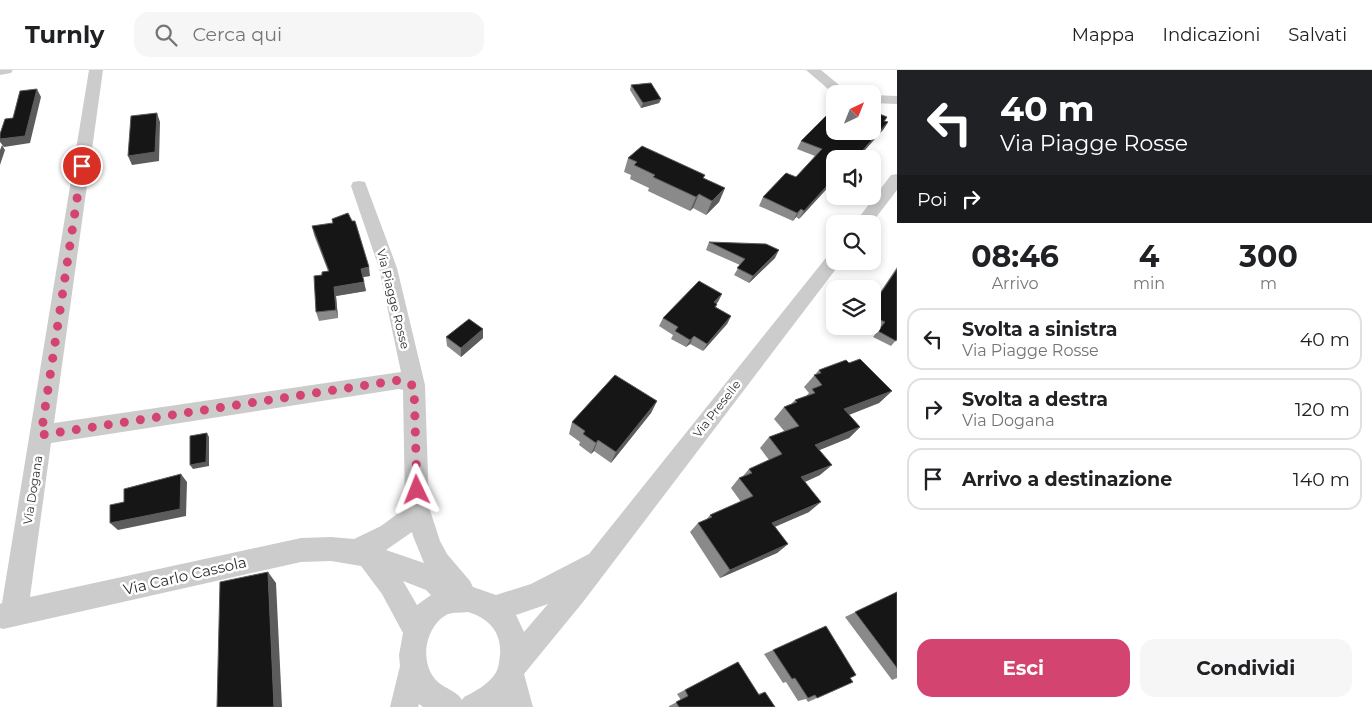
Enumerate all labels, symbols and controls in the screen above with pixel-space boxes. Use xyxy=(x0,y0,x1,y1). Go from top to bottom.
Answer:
search box xyxy=(134,12,484,57)
text: Turnly xyxy=(25,20,104,49)
icon: search xyxy=(152,21,180,49)
text: Cerca qui xyxy=(192,23,282,46)
text: Mappa xyxy=(1072,24,1135,46)
text: Indicazioni xyxy=(1163,24,1260,46)
text: Salvati xyxy=(1288,24,1347,46)
north arrow xyxy=(826,85,881,140)
map controls xyxy=(826,85,881,335)
text: 40 m xyxy=(1000,87,1095,130)
icon: left xyxy=(917,90,982,155)
text: Via Piagge Rosse xyxy=(1000,130,1188,157)
pin xyxy=(61,145,103,187)
button: sound xyxy=(826,150,881,205)
icon: arrive xyxy=(68,152,96,180)
icon: right xyxy=(957,185,985,213)
text: Poi xyxy=(917,188,947,211)
button: search xyxy=(826,215,881,270)
text: 08:46 xyxy=(971,238,1059,275)
text: 4 xyxy=(1139,238,1159,275)
text: 300 xyxy=(1239,238,1298,275)
street label: Via Piagge Rosse xyxy=(374,247,413,350)
text: Arrivo xyxy=(992,274,1038,293)
text: min xyxy=(1133,274,1165,293)
text: m xyxy=(1260,274,1277,293)
button: layers xyxy=(826,280,881,335)
text: Svolta a sinistra xyxy=(962,318,1117,341)
icon: left xyxy=(919,325,947,353)
text: 40 m xyxy=(1300,328,1350,351)
text: Via Piagge Rosse xyxy=(962,341,1099,360)
street label: Via Preselle xyxy=(690,377,744,440)
text: Svolta a destra xyxy=(962,388,1108,411)
icon: right xyxy=(919,395,947,423)
text: 120 m xyxy=(1295,398,1350,421)
text: Via Dogana xyxy=(962,411,1055,430)
street label: Via Dogana xyxy=(20,454,45,525)
position arrow xyxy=(390,463,442,515)
icon: arrive xyxy=(919,465,947,493)
text: Arrivo a destinazione xyxy=(962,468,1172,491)
text: 140 m xyxy=(1293,468,1350,491)
street label: Via Carlo Cassola xyxy=(121,552,248,599)
button: Esci xyxy=(917,639,1130,697)
button: Condividi xyxy=(1140,639,1352,697)

